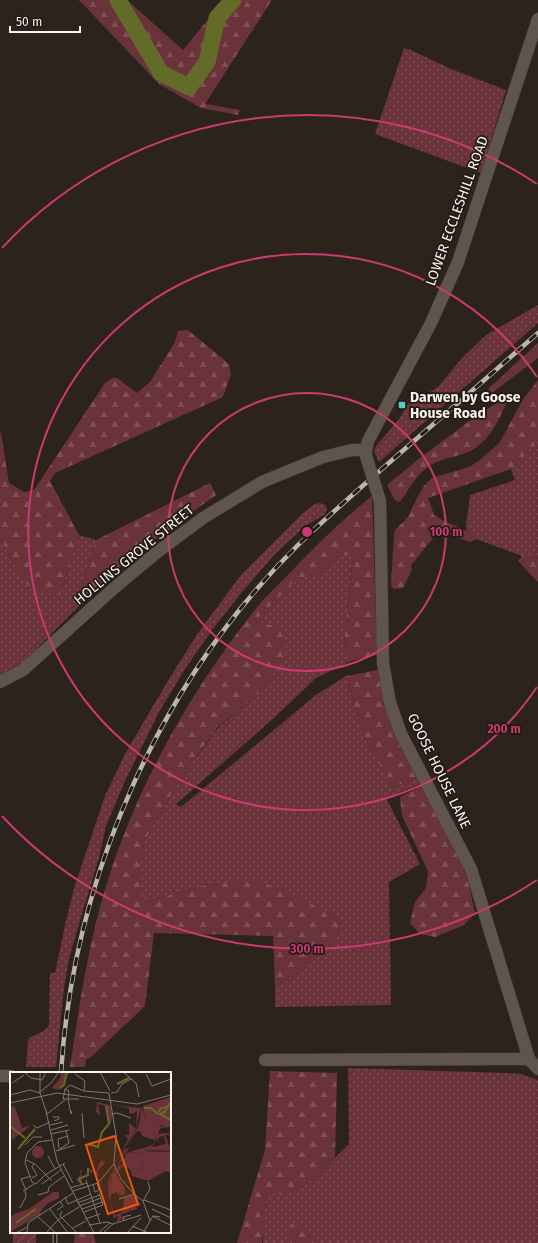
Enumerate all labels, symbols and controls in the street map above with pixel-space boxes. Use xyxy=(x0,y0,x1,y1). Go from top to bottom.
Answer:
scale bar xyxy=(10,8,80,34)
text: 50 m xyxy=(16,15,42,29)
street label: LOWER ECCLESHILL ROAD xyxy=(422,134,492,288)
place label: Darwen by Goose House Road xyxy=(410,389,521,422)
marker: Darwen by Goose House Road xyxy=(397,400,407,410)
street label: HOLLINS GROVE STREET xyxy=(71,501,198,609)
centre of rings xyxy=(300,525,314,539)
text: 100 m xyxy=(430,525,462,539)
street label: GOOSE HOUSE LANE xyxy=(404,711,474,831)
text: 200 m xyxy=(487,722,521,736)
text: 300 m xyxy=(289,942,324,956)
inset map xyxy=(10,1072,171,1233)

